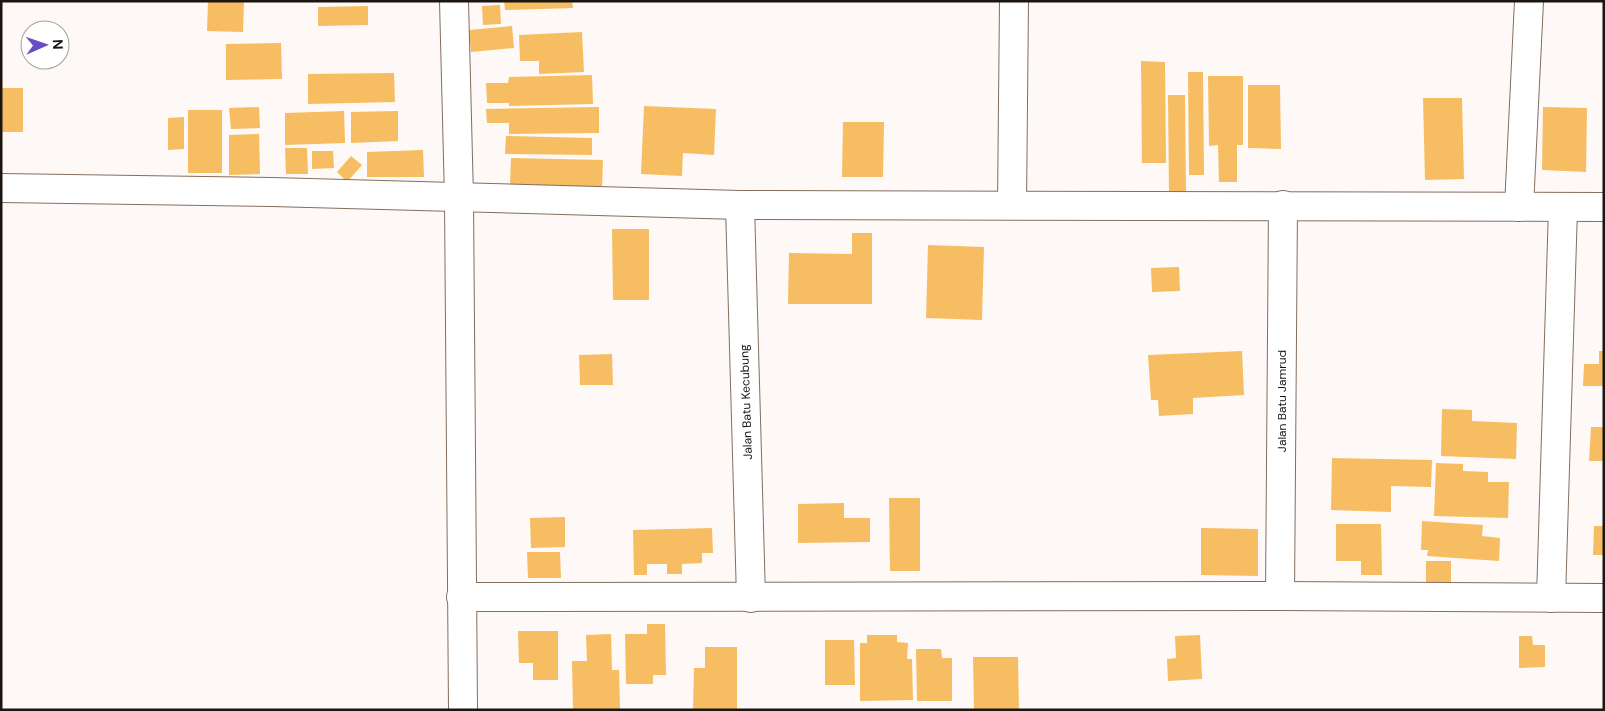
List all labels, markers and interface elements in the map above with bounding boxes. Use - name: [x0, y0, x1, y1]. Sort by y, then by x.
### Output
- north arrow: [20, 20, 70, 70]
- text: N: [49, 39, 67, 50]
- street label: Jalan Batu Kecubung: [736, 344, 756, 460]
- street label: Jalan Batu Jamrud: [1274, 350, 1290, 452]

